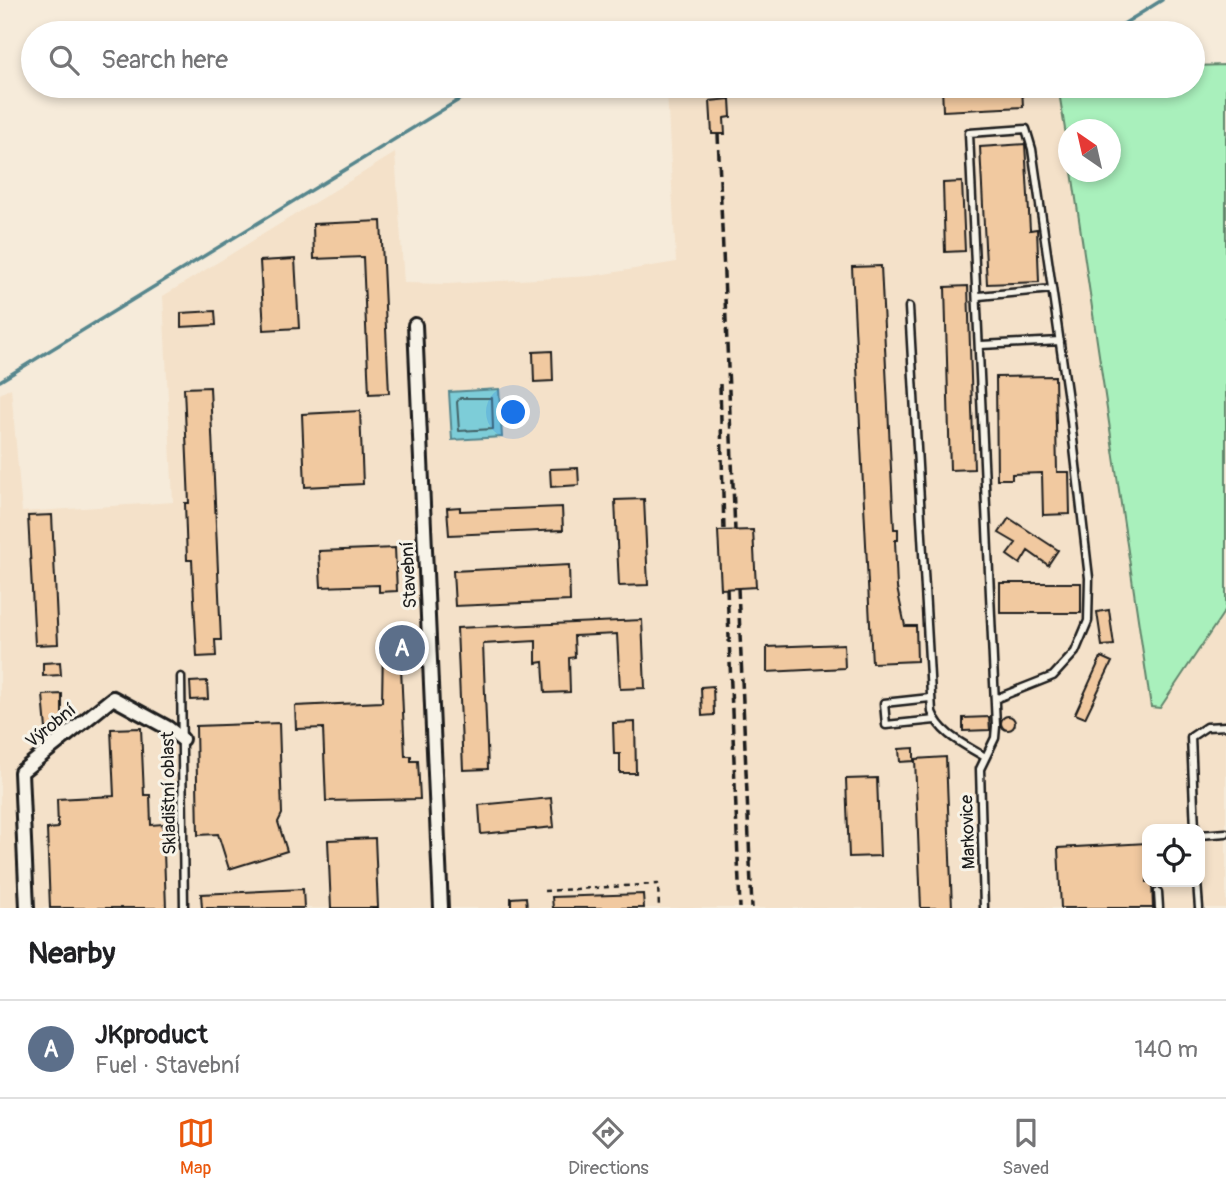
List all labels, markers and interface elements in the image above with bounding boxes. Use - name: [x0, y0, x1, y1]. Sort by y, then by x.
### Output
- search box: [21, 21, 1205, 98]
- icon: search: [45, 41, 83, 79]
- text: Search here: [101, 44, 228, 76]
- north arrow: [1058, 119, 1121, 182]
- your location: [496, 395, 530, 429]
- street label: Stavební: [396, 541, 422, 609]
- pin: A: [379, 622, 425, 674]
- street label: Výrobní: [21, 699, 81, 753]
- street label: Skladištní oblast: [156, 730, 182, 855]
- street label: Markovice: [955, 794, 981, 870]
- map controls: [1142, 824, 1205, 887]
- button: locate: [1142, 824, 1205, 887]
- text: Nearby: [28, 935, 115, 972]
- text: JKproduct: [95, 1019, 208, 1051]
- text: A: [44, 1035, 58, 1064]
- text: 140 m: [1135, 1035, 1198, 1064]
- text: Fuel · Stavební: [95, 1051, 240, 1080]
- tab: Map: [177, 1114, 215, 1180]
- tab: Directions: [568, 1114, 649, 1180]
- tab: Saved: [1002, 1114, 1049, 1180]

